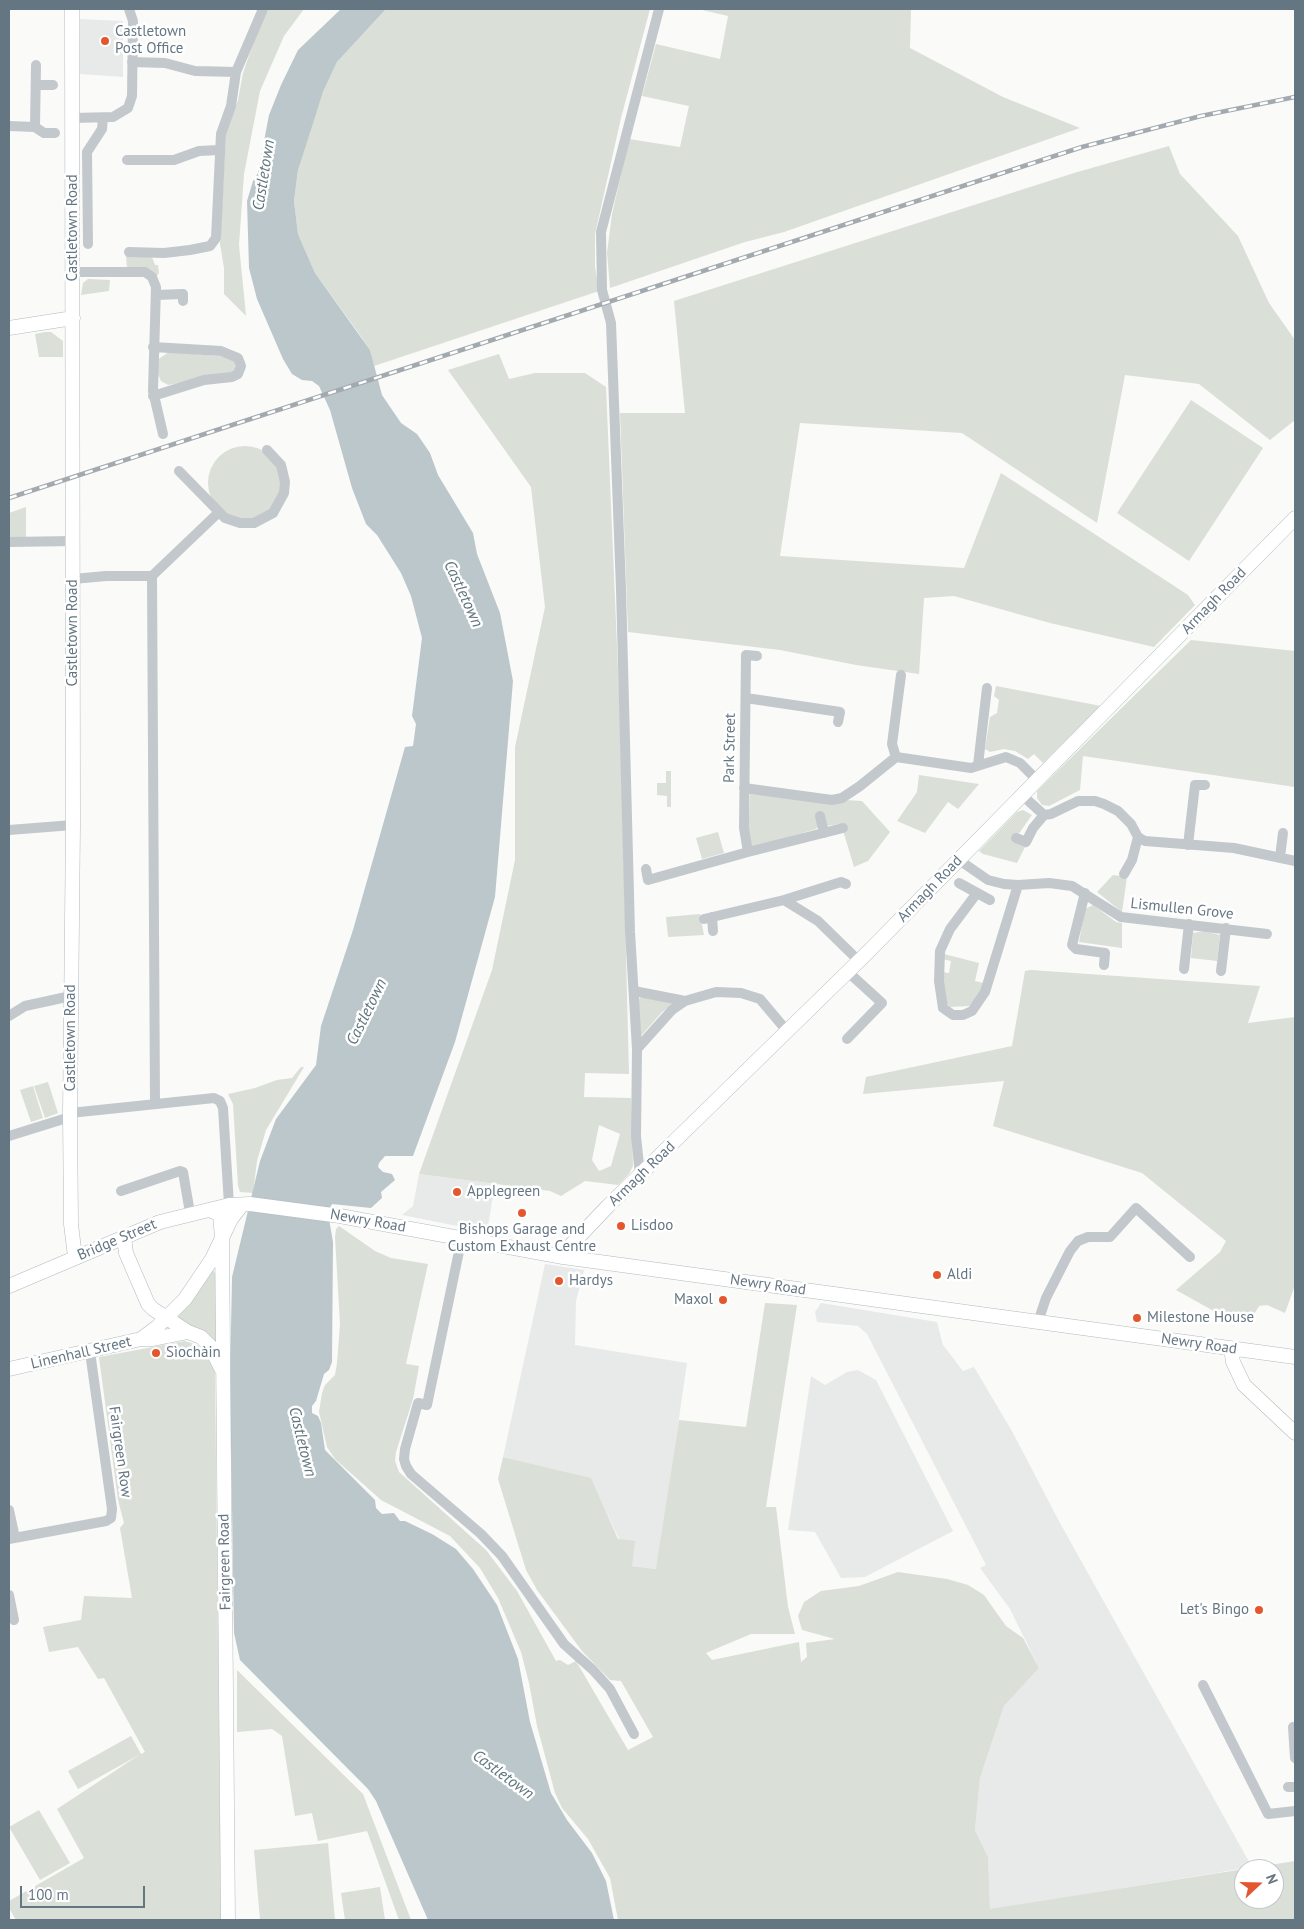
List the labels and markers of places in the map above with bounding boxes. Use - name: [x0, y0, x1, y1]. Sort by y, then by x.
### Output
- place label: Castletown Post Office: [115, 23, 186, 58]
- marker: Castletown Post Office: [99, 35, 111, 47]
- place label: Applegreen: [467, 1183, 540, 1201]
- marker: Applegreen: [451, 1186, 463, 1198]
- marker: Bishops Garage and Custom Exhaust Centre: [516, 1207, 528, 1219]
- place label: Lisdoo: [631, 1217, 673, 1235]
- marker: Lisdoo: [615, 1220, 627, 1232]
- place label: Bishops Garage and Custom Exhaust Centre: [448, 1221, 596, 1256]
- place label: Aldi: [947, 1266, 972, 1284]
- marker: Aldi: [931, 1269, 943, 1281]
- place label: Hardys: [569, 1272, 613, 1290]
- marker: Hardys: [553, 1275, 565, 1287]
- place label: Maxol: [674, 1291, 713, 1309]
- marker: Maxol: [717, 1294, 729, 1306]
- place label: Milestone House: [1147, 1309, 1254, 1327]
- marker: Milestone House: [1131, 1312, 1143, 1324]
- place label: Sìochàin: [166, 1344, 221, 1362]
- marker: Sìochàin: [150, 1347, 162, 1359]
- place label: Let's Bingo: [1180, 1601, 1249, 1619]
- marker: Let's Bingo: [1253, 1604, 1265, 1616]

